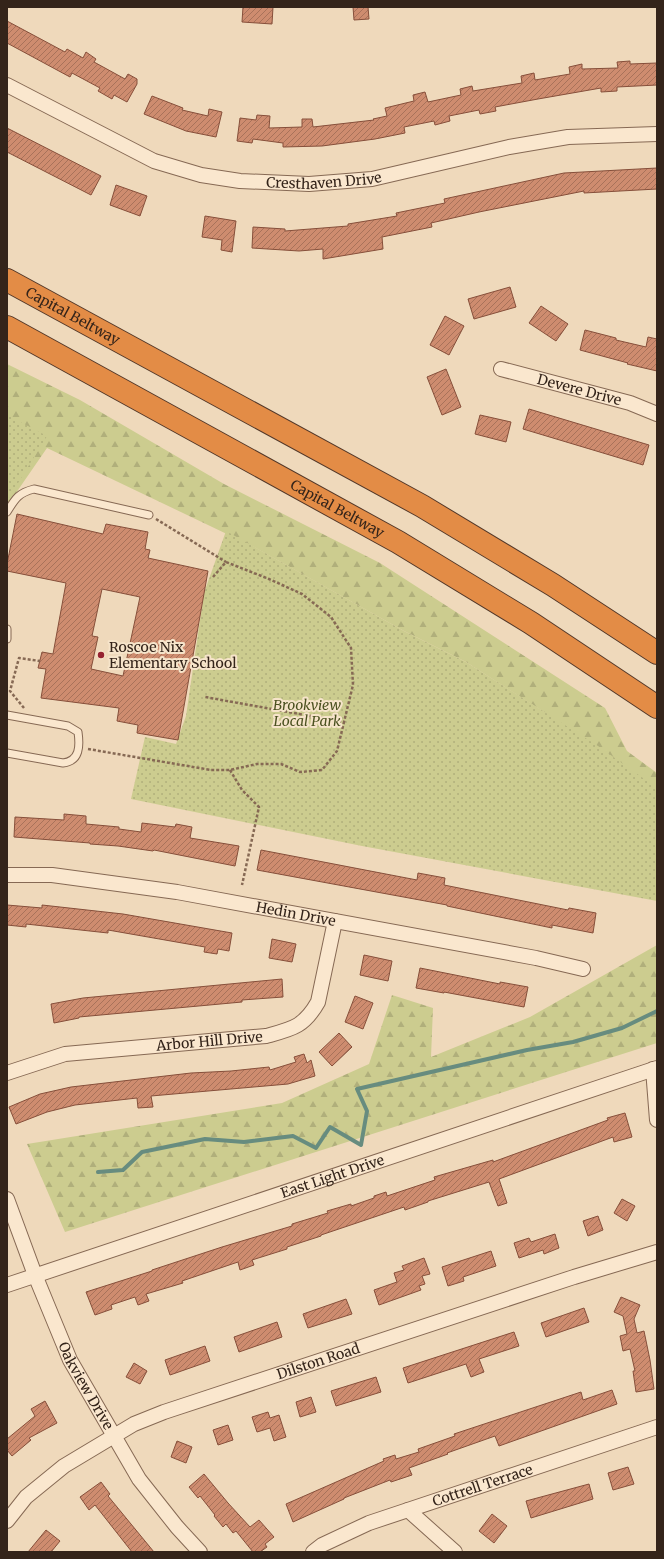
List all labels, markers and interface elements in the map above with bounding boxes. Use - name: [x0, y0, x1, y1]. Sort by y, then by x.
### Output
- street label: Cresthaven Drive: [266, 168, 383, 193]
- street label: Capital Beltway: [23, 283, 124, 349]
- street label: Devere Drive: [535, 370, 623, 409]
- street label: Capital Beltway: [287, 476, 388, 542]
- place label: Roscoe Nix Elementary School: [109, 638, 237, 672]
- marker: Roscoe Nix Elementary School: [96, 650, 106, 660]
- park label: Brookview Local Park: [273, 696, 341, 730]
- street label: Hedin Drive: [255, 898, 337, 930]
- street label: Arbor Hill Drive: [154, 1027, 263, 1055]
- street label: East Light Drive: [278, 1151, 386, 1202]
- street label: Oakview Drive: [54, 1339, 117, 1433]
- street label: Dilston Road: [274, 1339, 363, 1383]
- street label: Cottrell Terrace: [430, 1460, 535, 1510]

